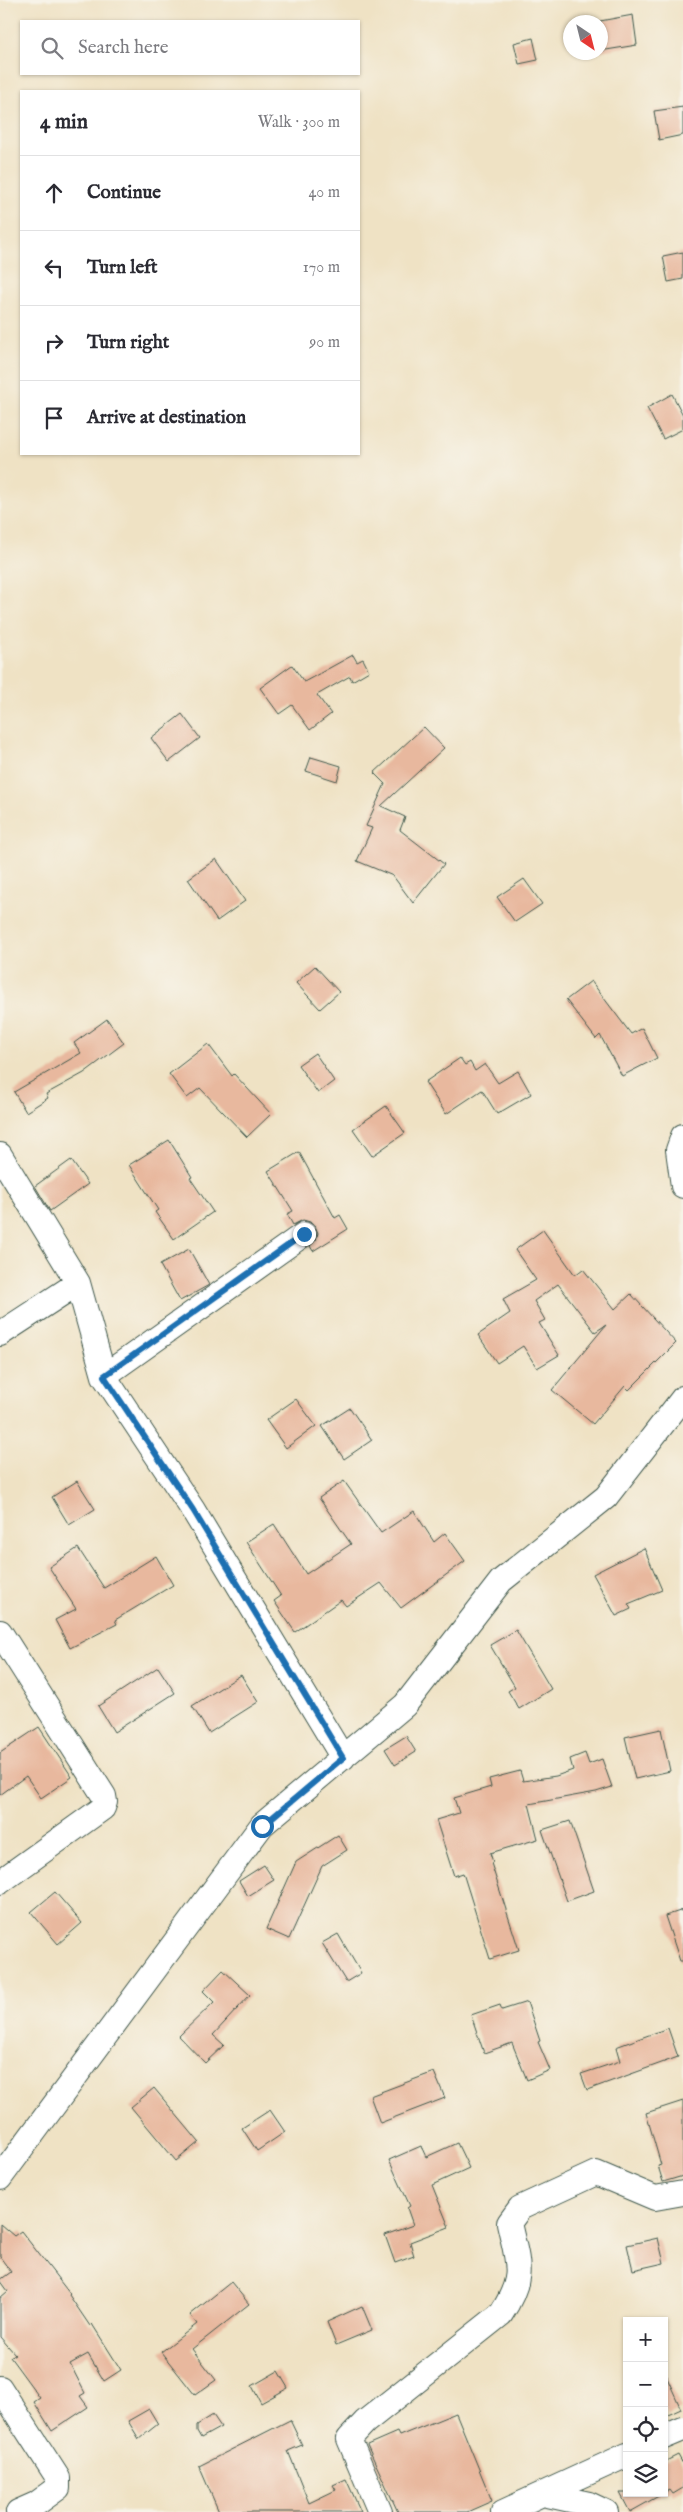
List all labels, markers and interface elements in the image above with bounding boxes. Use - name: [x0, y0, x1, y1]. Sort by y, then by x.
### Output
- north arrow: [563, 15, 608, 60]
- search box: [20, 20, 360, 75]
- icon: search: [38, 34, 66, 62]
- text: Search here: [78, 36, 169, 60]
- text: 4 min: [40, 109, 88, 136]
- text: Walk · 300 m: [258, 113, 340, 133]
- icon: ahead: [40, 179, 68, 207]
- text: Continue: [87, 181, 161, 205]
- text: 40 m: [308, 183, 340, 203]
- icon: left: [40, 254, 68, 282]
- text: Turn left: [87, 256, 158, 280]
- text: 170 m: [303, 258, 340, 278]
- icon: right: [40, 329, 68, 357]
- text: Turn right: [87, 331, 169, 355]
- text: 90 m: [309, 333, 340, 353]
- icon: arrive: [40, 404, 68, 432]
- text: Arrive at destination: [87, 406, 246, 430]
- route end: [293, 1223, 316, 1246]
- route start: [251, 1815, 274, 1838]
- map controls: [623, 2317, 668, 2497]
- button: +: [623, 2317, 668, 2362]
- button: −: [623, 2362, 668, 2407]
- button: locate: [623, 2407, 668, 2452]
- button: layers: [623, 2452, 668, 2497]

